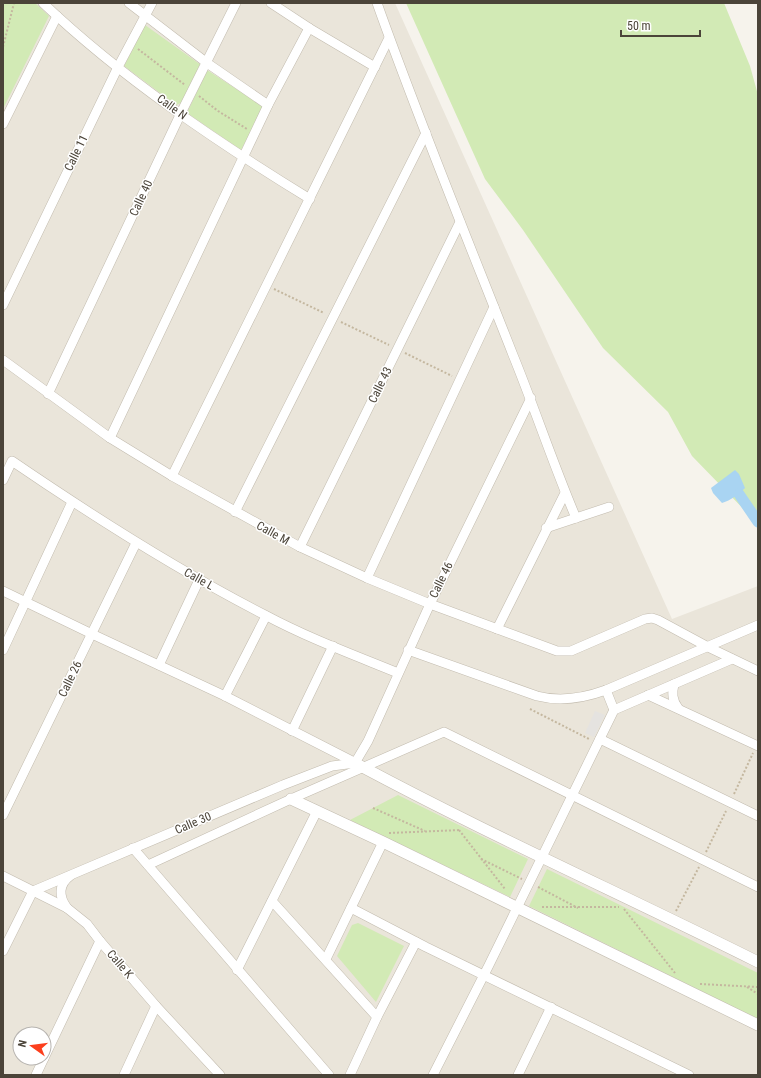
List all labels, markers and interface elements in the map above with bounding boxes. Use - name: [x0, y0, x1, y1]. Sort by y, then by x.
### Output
- scale bar: [621, 12, 700, 38]
- text: 50 m: [627, 19, 651, 33]
- street label: Calle N: [154, 91, 190, 123]
- street label: Calle 11: [61, 133, 91, 173]
- street label: Calle 40: [127, 178, 155, 218]
- street label: Calle 43: [365, 365, 395, 405]
- street label: Calle M: [254, 518, 292, 548]
- street label: Calle 46: [426, 560, 456, 600]
- street label: Calle L: [182, 565, 217, 593]
- street label: Calle 26: [55, 659, 85, 699]
- street label: Calle 30: [173, 809, 213, 837]
- street label: Calle K: [104, 947, 136, 981]
- north arrow: [12, 1026, 52, 1066]
- text: N: [16, 1039, 30, 1049]

